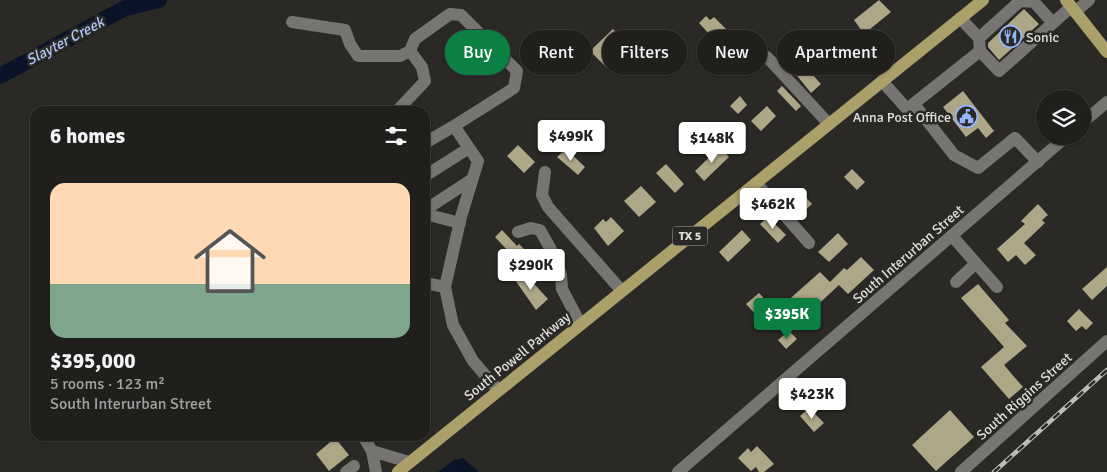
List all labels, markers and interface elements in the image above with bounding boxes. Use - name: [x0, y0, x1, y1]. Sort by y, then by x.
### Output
- water label: Slayter Creek: [23, 12, 108, 69]
- restaurant icon: Sonic: [998, 25, 1022, 49]
- place label: Sonic: [1026, 29, 1059, 46]
- chip: Buy: [445, 30, 510, 75]
- chip: Rent: [520, 30, 592, 75]
- chip: Filters: [602, 30, 687, 75]
- chip: New: [697, 30, 767, 75]
- chip: Apartment: [777, 30, 895, 75]
- map controls: [1036, 90, 1091, 145]
- button: layers: [1036, 90, 1091, 145]
- public building icon: Anna Post Office: [955, 105, 979, 129]
- place label: Anna Post Office: [853, 109, 951, 126]
- pin: $499K: [536, 120, 606, 162]
- pin: $148K: [677, 121, 747, 164]
- icon: filters: [382, 122, 410, 150]
- text: 6 homes: [50, 123, 125, 149]
- text: $499K: [549, 126, 593, 146]
- text: $148K: [690, 128, 734, 148]
- pin: $462K: [738, 188, 808, 230]
- text: $462K: [751, 194, 795, 214]
- street label: South Interurban Street: [849, 201, 967, 307]
- icon: home: [185, 216, 275, 306]
- road number: TX 5: [672, 227, 708, 246]
- pin: $290K: [496, 248, 566, 291]
- text: $290K: [509, 255, 553, 275]
- pin: $395K: [752, 298, 822, 340]
- text: $395K: [765, 304, 809, 324]
- street label: South Powell Parkway: [461, 308, 574, 404]
- text: $395,000: [50, 348, 136, 374]
- street label: South Riggins Street: [973, 349, 1076, 444]
- text: 5 rooms · 123 m²: [50, 374, 165, 394]
- pin: $423K: [777, 378, 847, 420]
- text: $423K: [790, 384, 834, 404]
- text: South Interurban Street: [50, 394, 212, 414]

